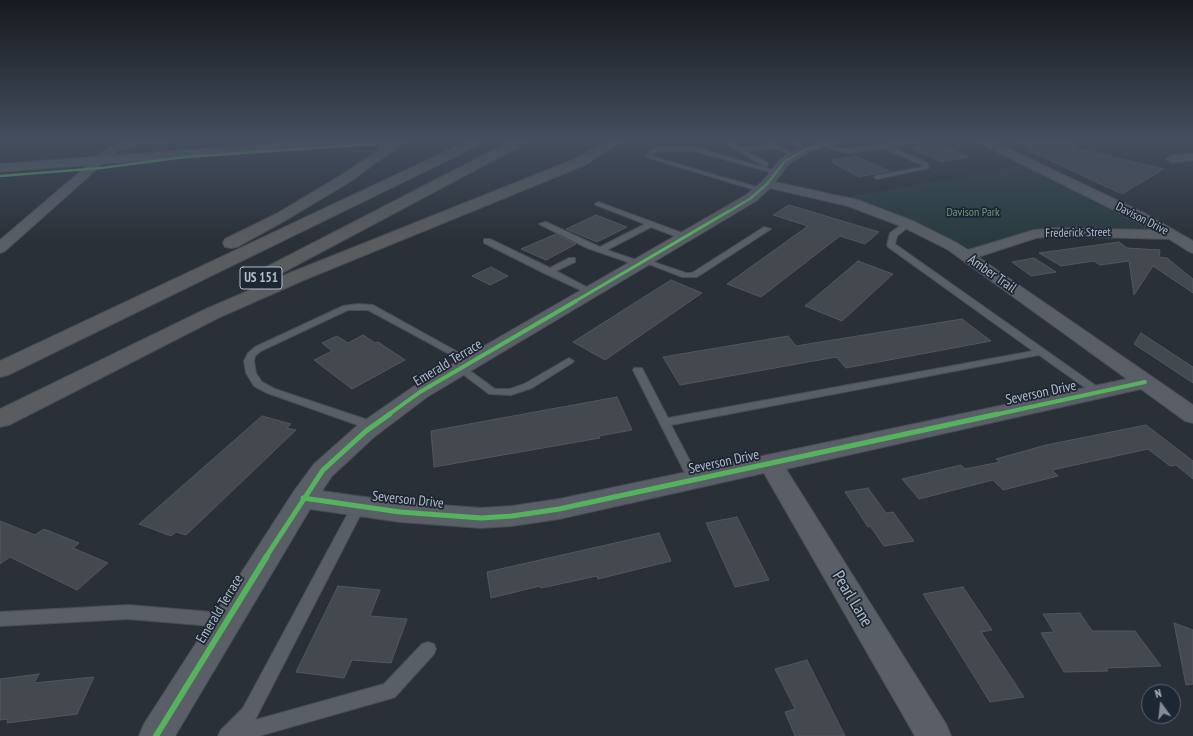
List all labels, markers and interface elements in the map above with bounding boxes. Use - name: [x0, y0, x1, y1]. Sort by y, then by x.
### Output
- street label: Davison Drive: [1113, 200, 1171, 238]
- park label: Davison Park: [946, 206, 1000, 220]
- street label: Frederick Street: [1045, 225, 1111, 241]
- street label: Amber Trail: [965, 251, 1019, 297]
- road number: US 151: [240, 267, 282, 289]
- street label: Emerald Terrace: [411, 336, 485, 390]
- street label: Severson Drive: [1004, 377, 1078, 409]
- street label: Severson Drive: [687, 446, 761, 478]
- street label: Severson Drive: [371, 488, 445, 512]
- street label: Pearl Lane: [827, 567, 877, 631]
- street label: Emerald Terrace: [193, 572, 247, 646]
- north arrow: [1141, 684, 1181, 724]
- text: N: [1153, 686, 1163, 701]

